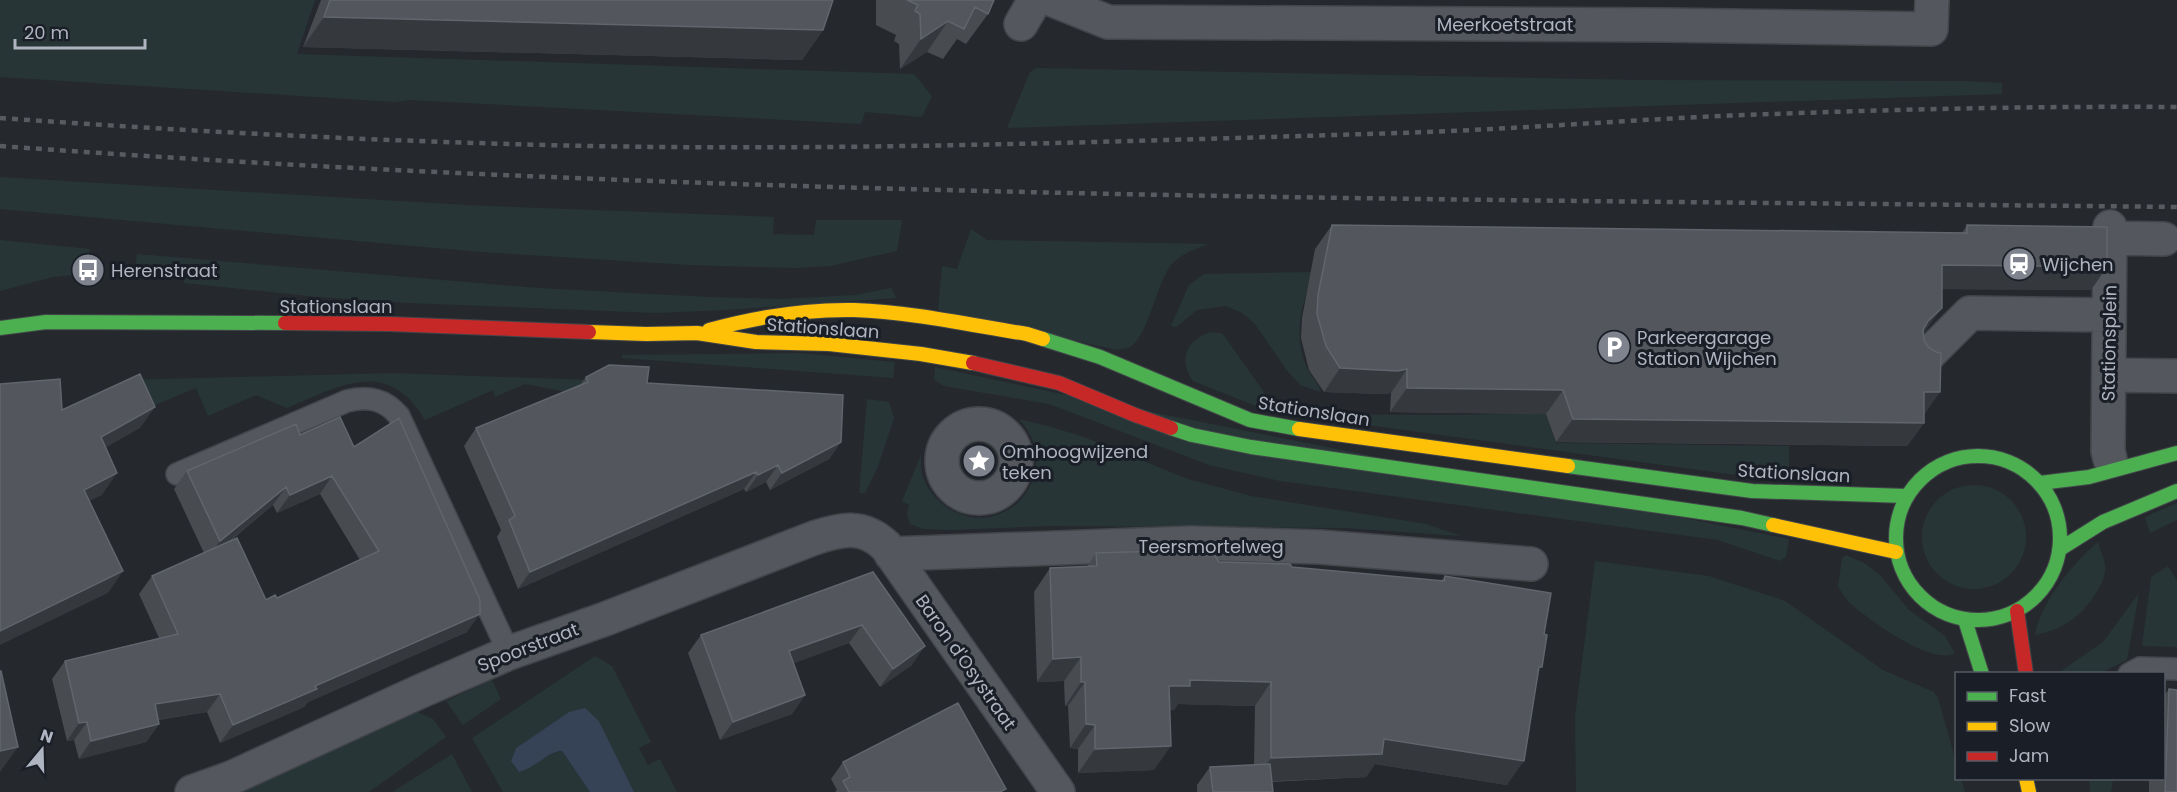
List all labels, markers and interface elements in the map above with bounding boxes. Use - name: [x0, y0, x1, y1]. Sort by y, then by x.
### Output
- scale bar: [15, 12, 146, 50]
- street label: Meerkoetstraat: [1437, 12, 1573, 37]
- text: 20 m: [24, 20, 69, 45]
- station icon: Wijchen: [2001, 246, 2037, 282]
- bus stop icon: Herenstraat: [70, 252, 106, 288]
- place label: Wijchen: [2042, 252, 2114, 277]
- place label: Herenstraat: [111, 258, 218, 283]
- street label: Stationsplein: [2095, 285, 2123, 401]
- street label: Stationslaan: [280, 294, 393, 319]
- street label: Stationslaan: [766, 312, 880, 344]
- place label: Parkeergarage Station Wijchen: [1637, 325, 1777, 371]
- parking icon: Parkeergarage Station Wijchen: [1596, 329, 1632, 365]
- street label: Stationslaan: [1256, 390, 1372, 432]
- place label: Omhoogwijzend teken: [1002, 439, 1148, 485]
- place icon: Omhoogwijzend teken: [961, 443, 997, 479]
- street label: Stationslaan: [1737, 458, 1851, 488]
- street label: Teersmortelweg: [1138, 534, 1284, 559]
- street label: Baron d'Osystraat: [910, 589, 1022, 735]
- street label: Spoorstraat: [474, 616, 582, 678]
- legend: [1955, 672, 2165, 780]
- text: Fast: [2009, 683, 2046, 708]
- text: Slow: [2009, 713, 2051, 738]
- north arrow: [12, 720, 72, 780]
- text: N: [37, 723, 56, 749]
- text: Jam: [2009, 743, 2049, 768]

